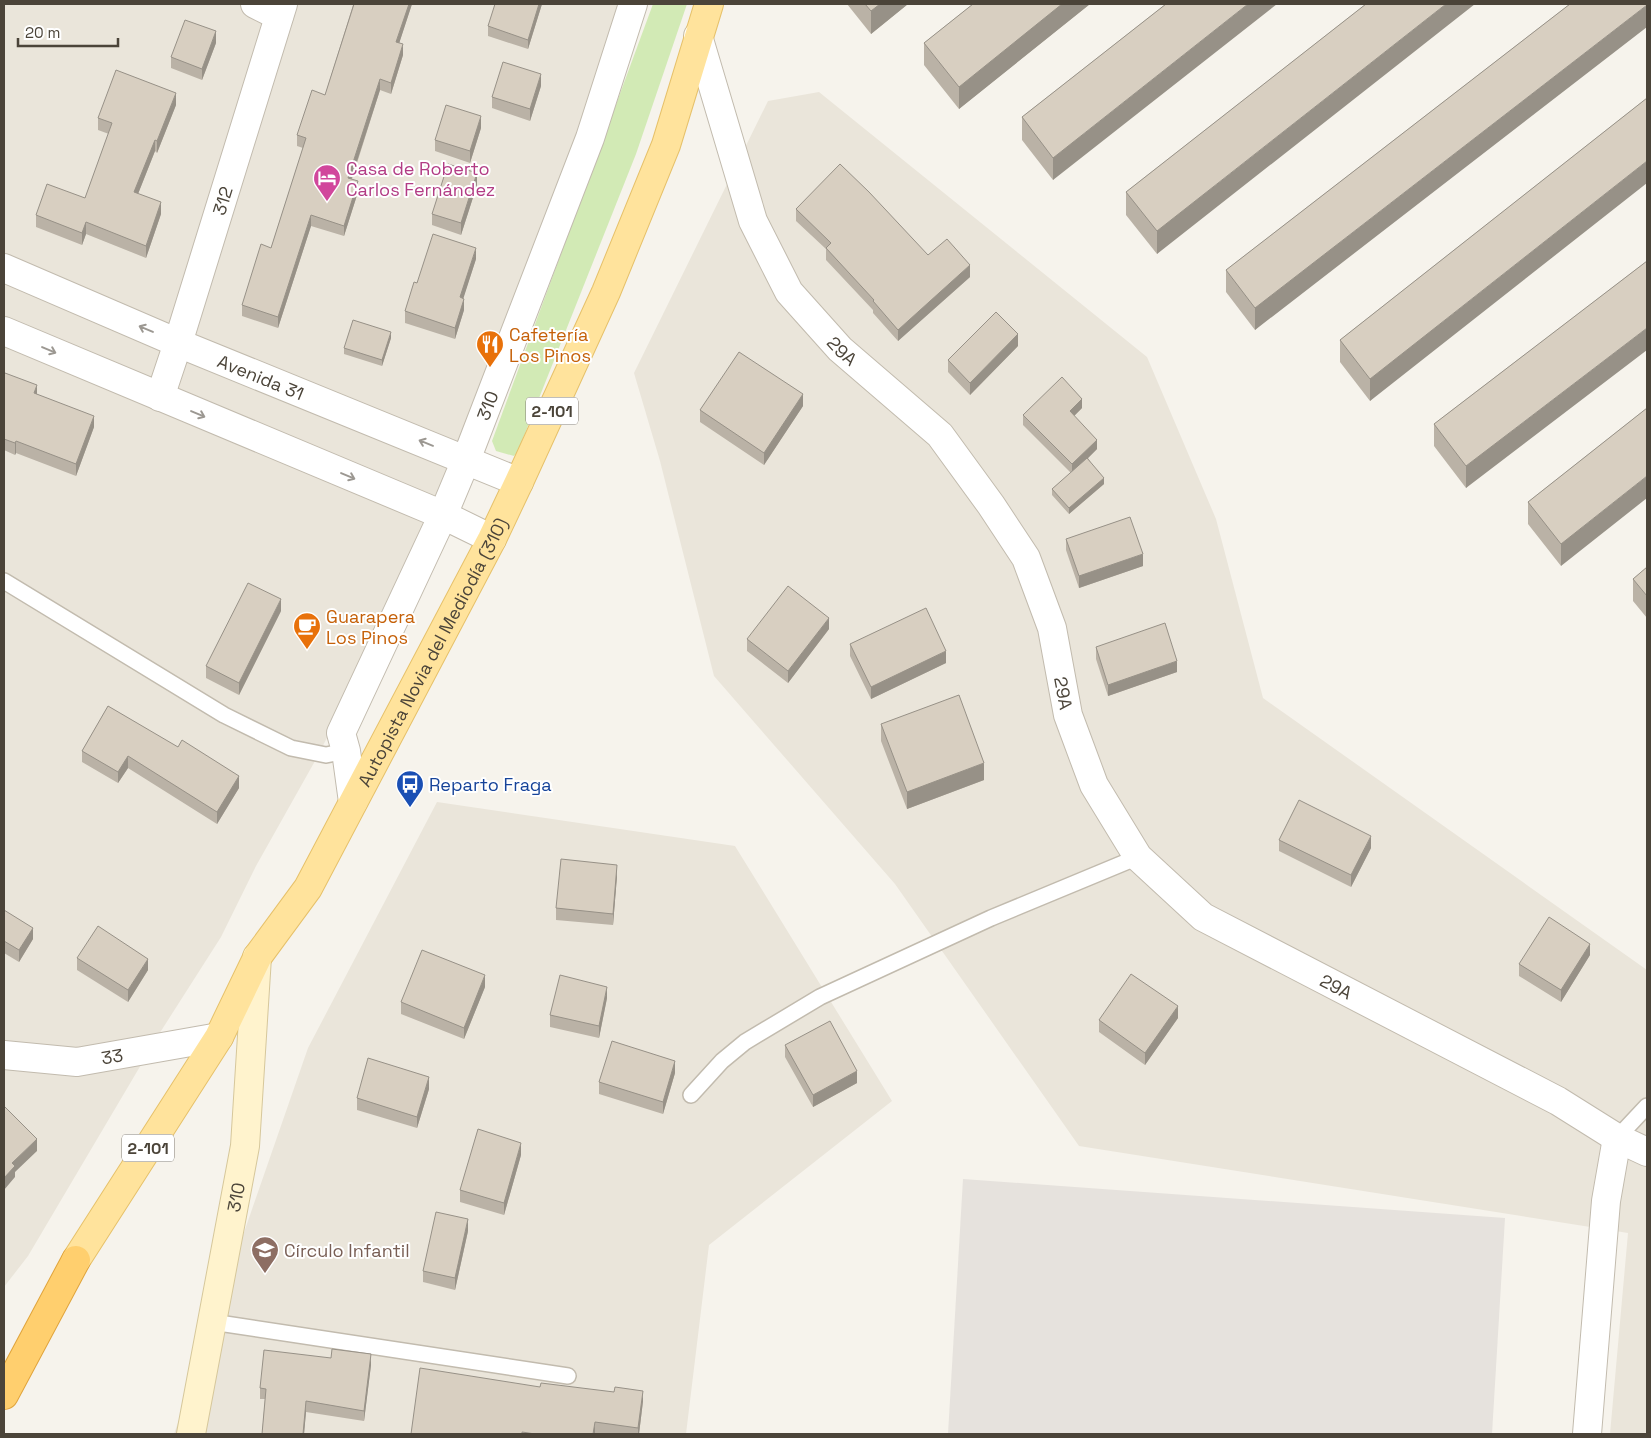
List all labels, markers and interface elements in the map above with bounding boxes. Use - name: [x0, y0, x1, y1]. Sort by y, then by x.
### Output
- scale bar: [18, 15, 118, 47]
- text: 20 m: [25, 23, 60, 42]
- place label: Casa de Roberto Carlos Fernández: [346, 157, 495, 201]
- hotel icon: Casa de Roberto Carlos Fernández: [312, 163, 342, 202]
- street label: 312: [207, 183, 237, 218]
- one-way arrow: [139, 323, 154, 333]
- place label: Cafetería Los Pinos: [509, 323, 591, 367]
- restaurant icon: Cafetería Los Pinos: [475, 329, 505, 368]
- street label: 29A: [822, 331, 862, 370]
- one-way arrow: [41, 346, 56, 356]
- street label: Avenida 31: [214, 349, 307, 405]
- street label: 310: [471, 387, 503, 423]
- road number: 2-101: [526, 398, 578, 424]
- one-way arrow: [190, 409, 205, 419]
- one-way arrow: [419, 438, 434, 448]
- one-way arrow: [341, 472, 356, 481]
- street label: Autopista Novia del Mediodía (310): [352, 514, 512, 790]
- place label: Guarapera Los Pinos: [326, 605, 415, 649]
- cafe icon: Guarapera Los Pinos: [292, 611, 322, 650]
- street label: 29A: [1050, 675, 1078, 712]
- bus stop icon: Reparto Fraga: [395, 769, 425, 808]
- place label: Reparto Fraga: [429, 773, 552, 796]
- street label: 29A: [1316, 968, 1356, 1004]
- street label: 33: [99, 1043, 125, 1069]
- road number: 2-101: [122, 1134, 174, 1162]
- street label: 310: [221, 1180, 249, 1214]
- school or university icon: Círculo Infantil: [250, 1235, 280, 1274]
- place label: Círculo Infantil: [284, 1239, 410, 1262]

